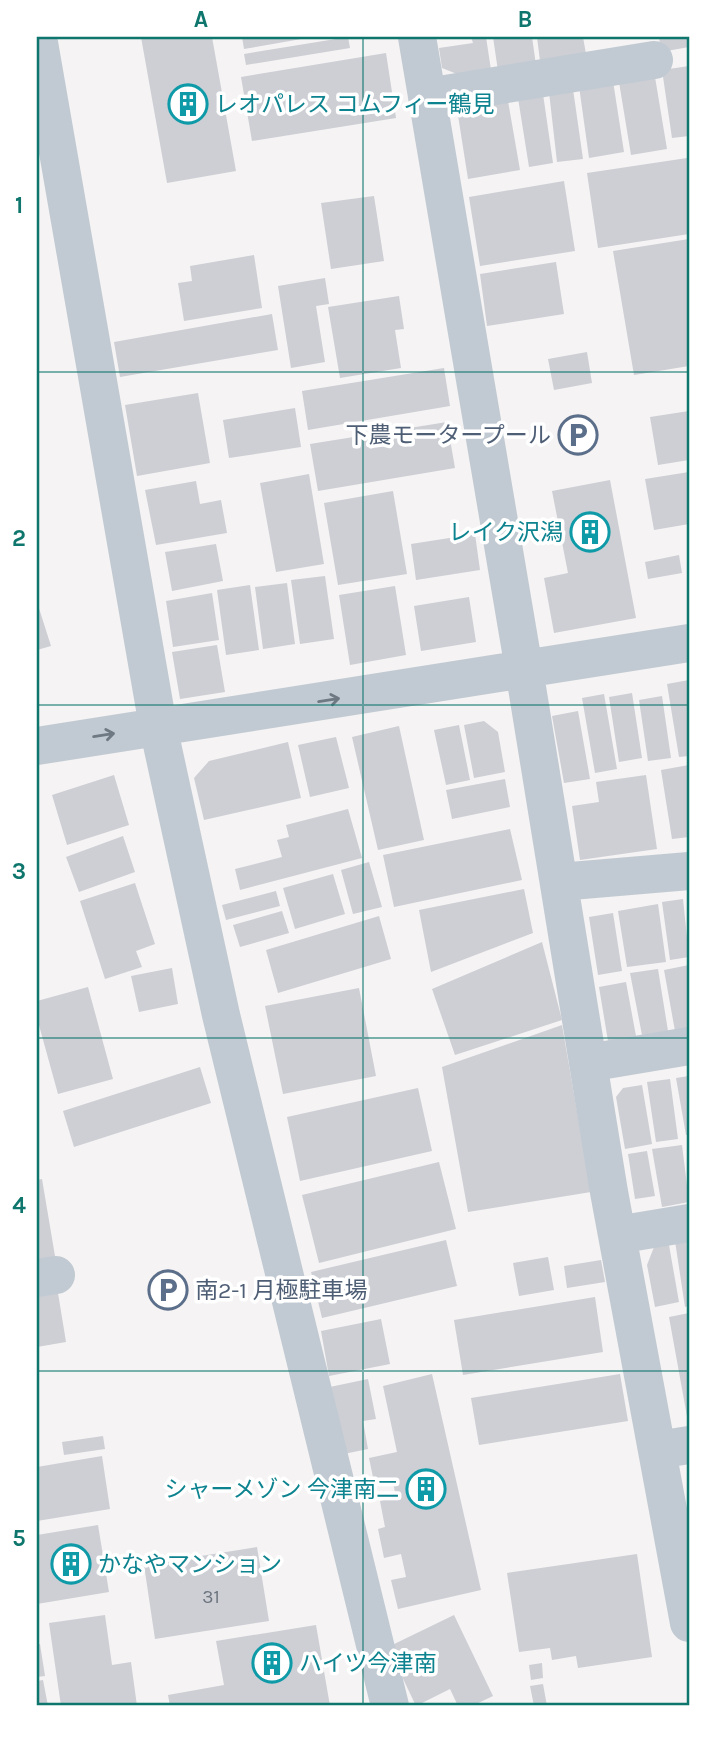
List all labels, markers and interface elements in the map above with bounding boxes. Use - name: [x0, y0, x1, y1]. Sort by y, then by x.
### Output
- text: A: [194, 6, 208, 33]
- text: B: [518, 6, 532, 33]
- building icon: レオパレス コムフィー鶴見: [167, 83, 209, 125]
- place label: レオパレス コムフィー鶴見: [215, 91, 495, 118]
- text: 1: [15, 192, 23, 219]
- parking icon: 下農モータープール: [557, 414, 599, 456]
- place label: 下農モータープール: [345, 422, 551, 449]
- building icon: レイク沢潟: [569, 511, 611, 553]
- place label: レイク沢潟: [448, 519, 563, 546]
- text: 2: [12, 525, 26, 552]
- one-way arrow: [317, 693, 340, 706]
- one-way arrow: [92, 728, 115, 741]
- text: 3: [12, 858, 26, 885]
- text: 4: [12, 1192, 26, 1219]
- parking icon: 南2-1 月極駐車場: [147, 1269, 189, 1311]
- place label: 南2-1 月極駐車場: [195, 1277, 367, 1304]
- building icon: シャーメゾン 今津南二: [405, 1468, 447, 1510]
- place label: シャーメゾン 今津南二: [164, 1476, 399, 1503]
- text: 5: [12, 1525, 26, 1552]
- building icon: かなやマンション: [50, 1543, 92, 1585]
- place label: かなやマンション: [98, 1551, 282, 1578]
- house number: 31: [202, 1586, 220, 1608]
- building icon: ハイツ今津南: [251, 1642, 293, 1684]
- place label: ハイツ今津南: [299, 1650, 437, 1677]

